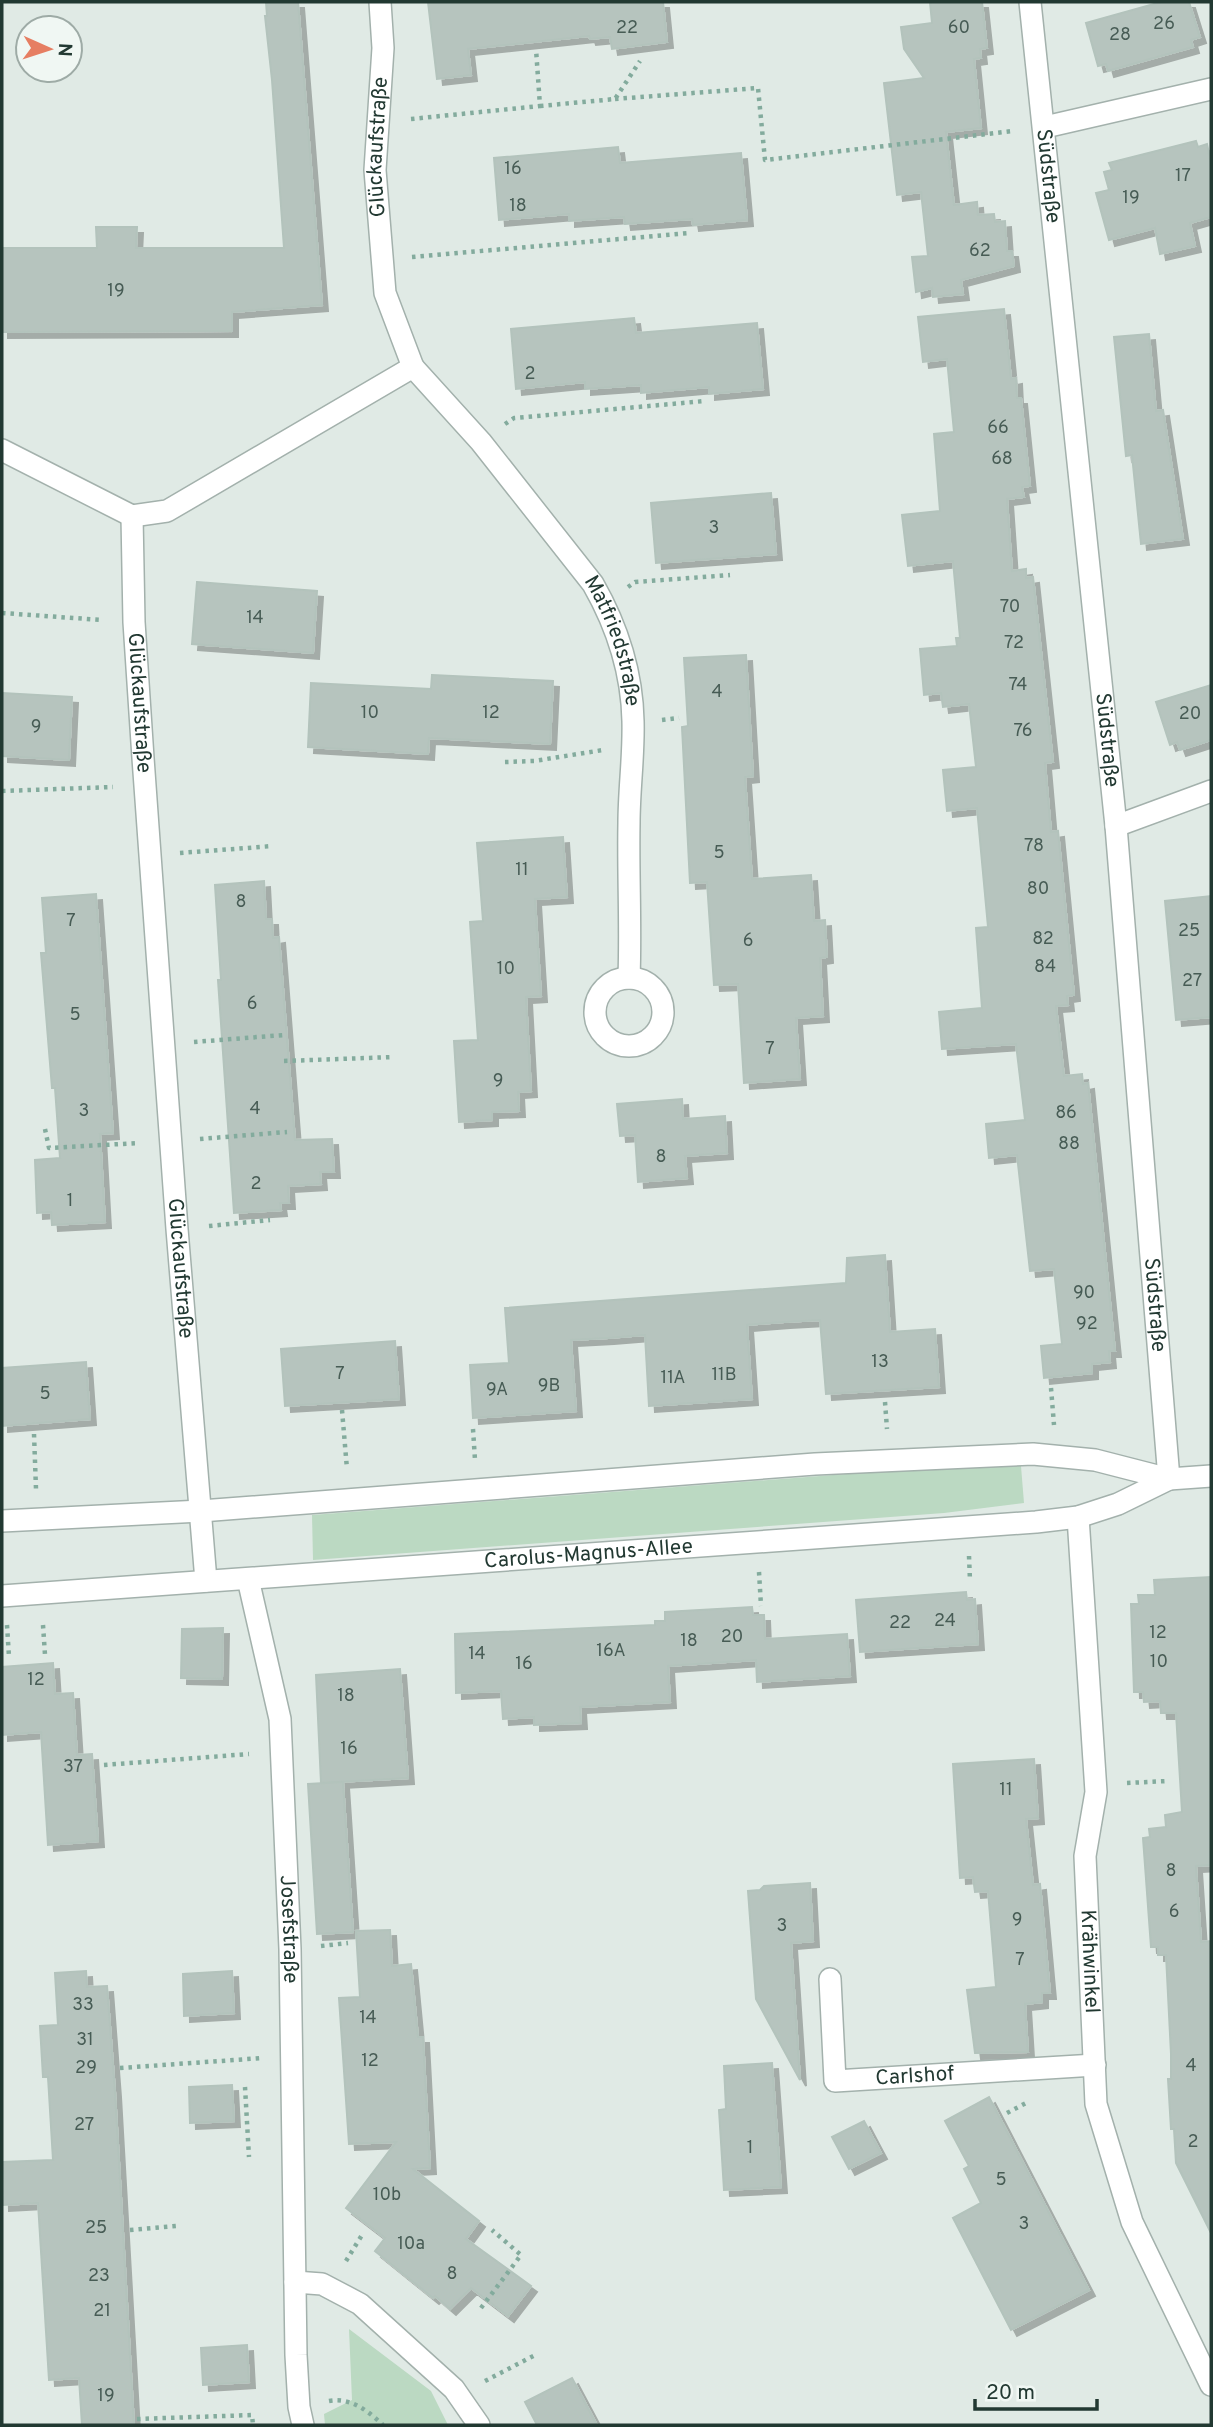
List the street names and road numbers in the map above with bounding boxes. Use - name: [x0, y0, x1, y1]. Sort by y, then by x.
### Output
- street label: Glückaufstraße: [361, 76, 395, 218]
- street label: Südstraße: [1030, 128, 1067, 225]
- street label: Matfriedstraße: [577, 571, 646, 708]
- street label: Glückaufstraße: [121, 632, 158, 774]
- street label: Südstraße: [1089, 692, 1125, 788]
- street label: Glückaufstraße: [161, 1197, 199, 1340]
- street label: Südstraße: [1138, 1257, 1172, 1353]
- street label: Carolus-Magnus-Allee: [483, 1533, 694, 1575]
- street label: Josefstraße: [273, 1874, 304, 1984]
- street label: Krähwinkel: [1074, 1909, 1105, 2014]
- street label: Carlshof: [874, 2060, 955, 2092]

